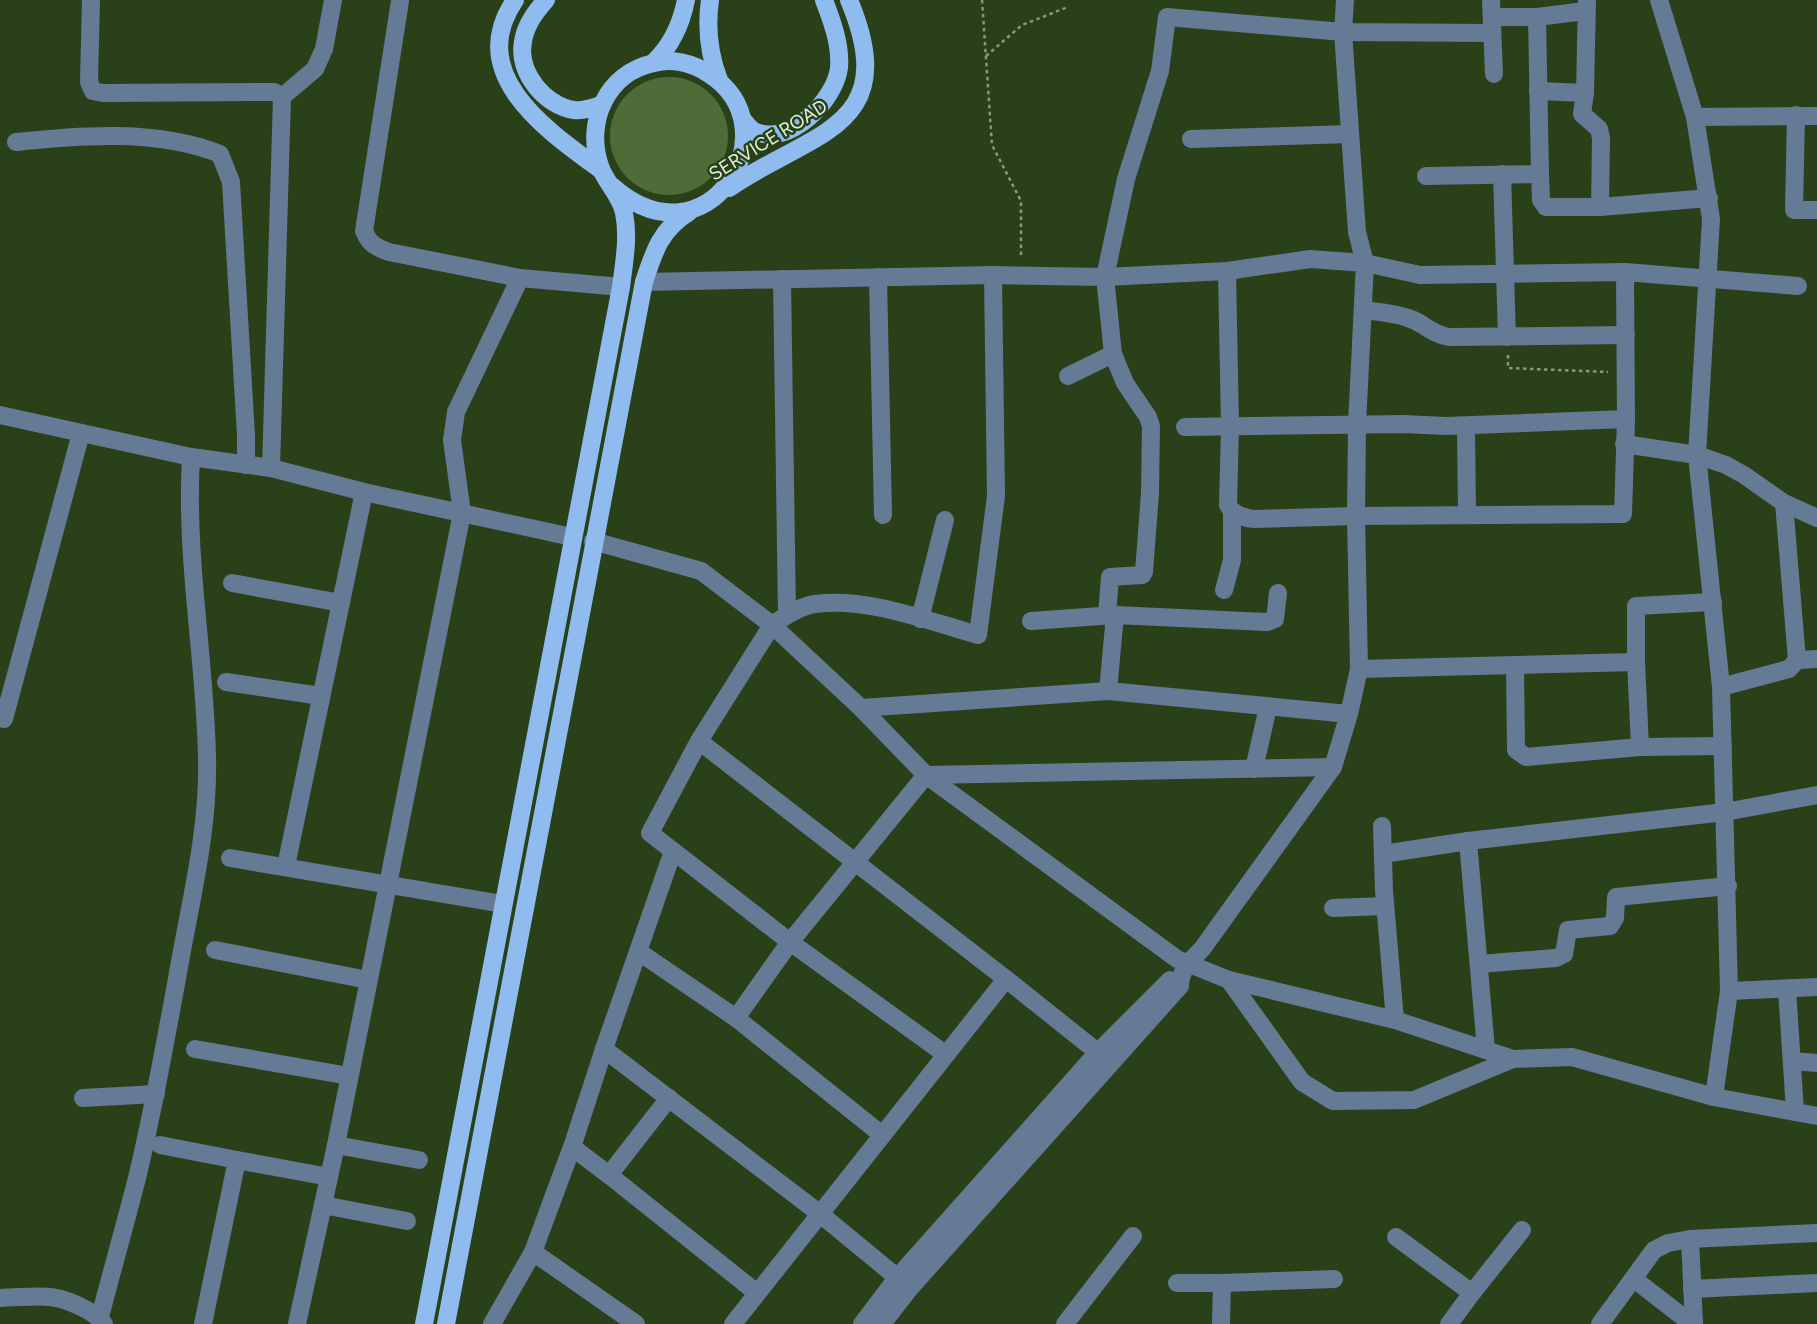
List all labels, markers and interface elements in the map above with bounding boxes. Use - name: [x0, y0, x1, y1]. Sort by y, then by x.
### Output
- street label: SERVICE ROAD: [705, 94, 831, 186]

